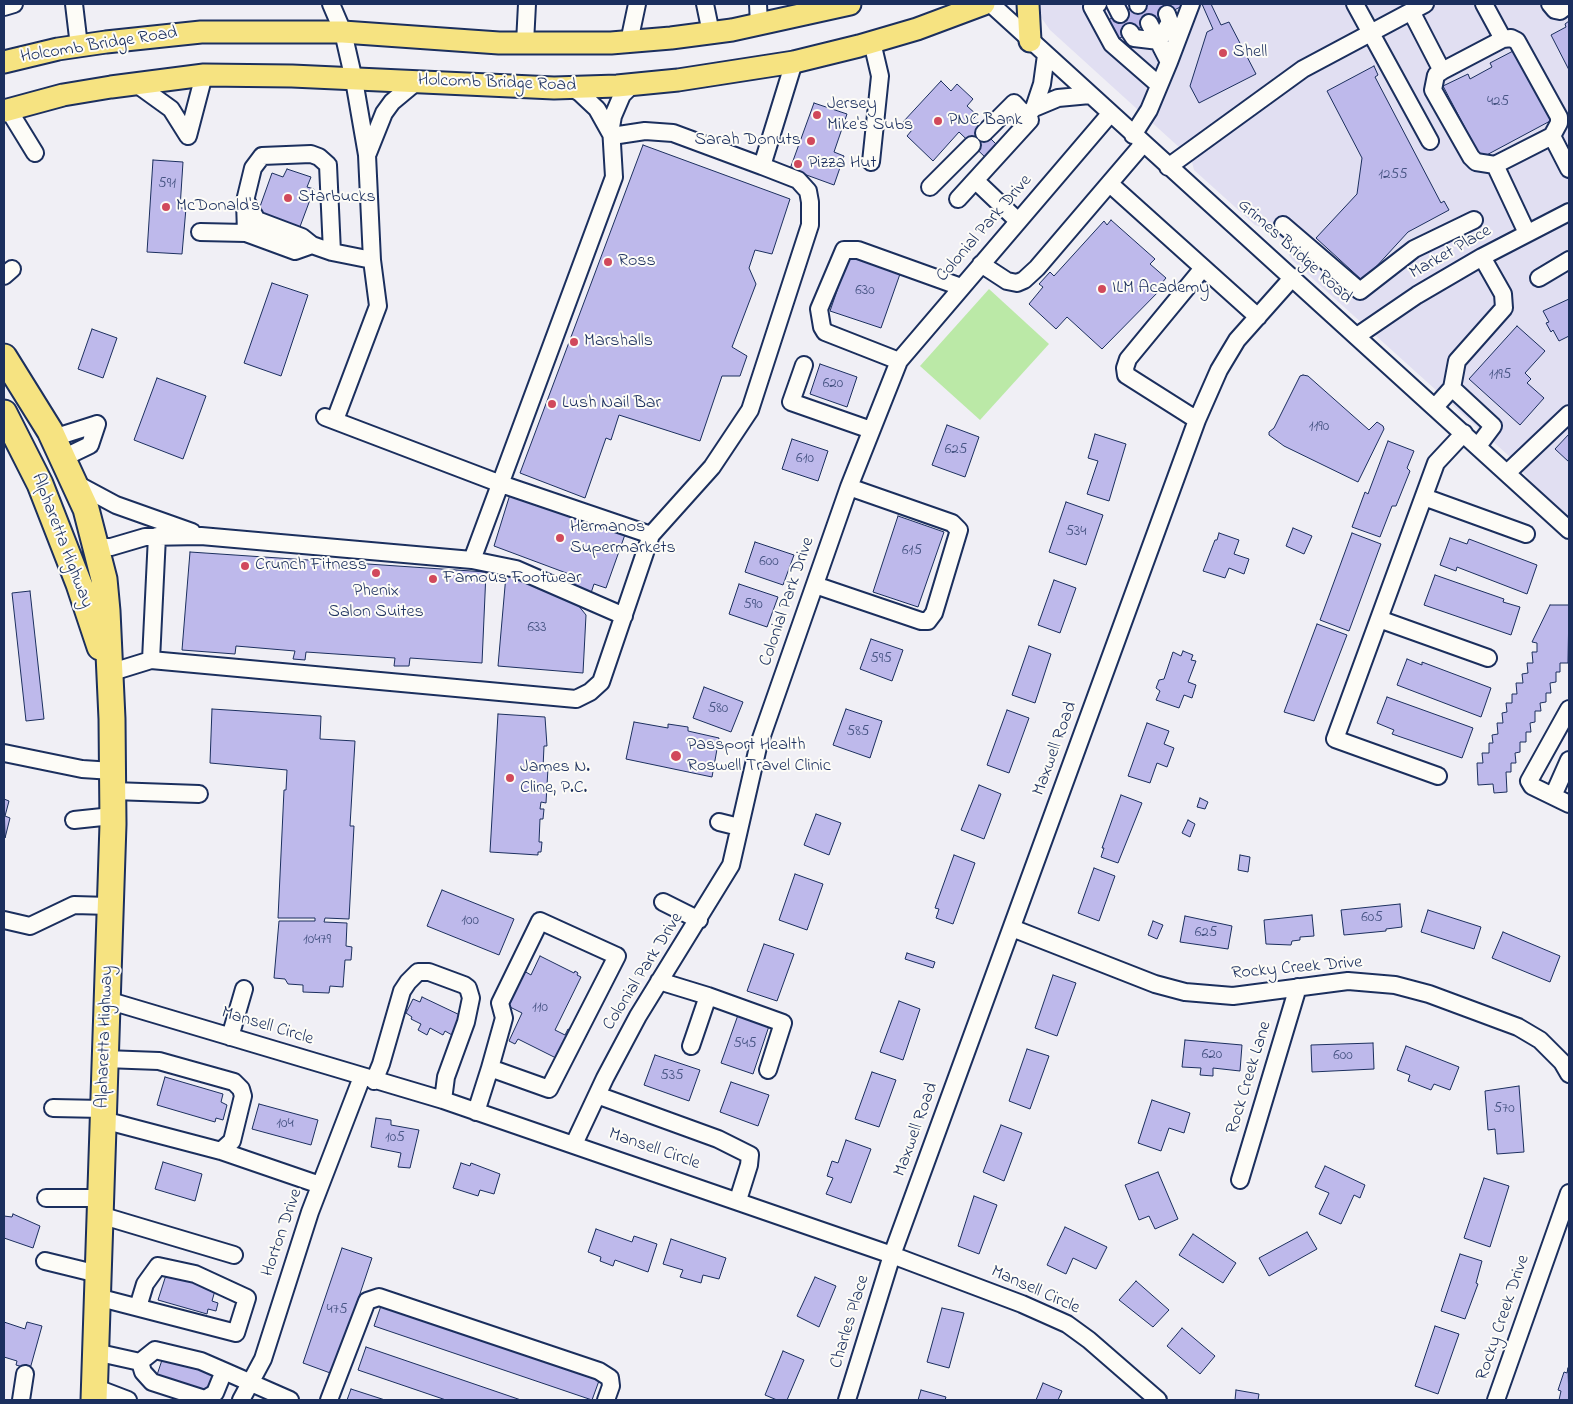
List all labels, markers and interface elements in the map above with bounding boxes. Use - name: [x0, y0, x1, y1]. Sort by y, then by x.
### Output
- street label: Holcomb Bridge Road: [19, 23, 179, 69]
- place label: Shell: [1233, 42, 1267, 64]
- marker: Shell: [1217, 47, 1229, 59]
- street label: Holcomb Bridge Road: [417, 70, 577, 98]
- place label: Jersey Mike's Subs: [827, 94, 913, 136]
- house number: 425: [1487, 94, 1509, 112]
- marker: Jersey Mike's Subs: [811, 109, 823, 121]
- place label: PNC Bank: [948, 110, 1022, 132]
- marker: PNC Bank: [932, 115, 944, 127]
- place label: Sarah Donuts: [694, 130, 801, 152]
- marker: Sarah Donuts: [805, 135, 817, 147]
- place label: Pizza Hut: [808, 153, 877, 175]
- marker: Pizza Hut: [792, 158, 804, 170]
- house number: 1255: [1378, 167, 1408, 185]
- street label: Colonial Park Drive: [933, 171, 1037, 287]
- house number: 591: [158, 176, 176, 194]
- place label: Starbucks: [298, 187, 376, 209]
- marker: Starbucks: [282, 192, 294, 204]
- street label: Grimes Bridge Road: [1232, 195, 1356, 309]
- place label: McDonald's: [176, 196, 260, 218]
- marker: McDonald's: [160, 201, 172, 213]
- street label: Market Place: [1406, 221, 1496, 285]
- place label: Ross: [618, 251, 656, 273]
- marker: Ross: [602, 256, 614, 268]
- place label: ILM Academy: [1112, 278, 1209, 300]
- house number: 630: [855, 283, 875, 301]
- marker: ILM Academy: [1096, 283, 1108, 295]
- place label: Marshalls: [584, 331, 653, 353]
- marker: Marshalls: [568, 336, 580, 348]
- house number: 1195: [1489, 367, 1511, 385]
- house number: 620: [823, 376, 843, 394]
- place label: Lush Nail Bar: [562, 393, 661, 415]
- marker: Lush Nail Bar: [546, 398, 558, 410]
- house number: 1190: [1309, 419, 1329, 437]
- house number: 625: [945, 442, 967, 460]
- house number: 610: [796, 451, 814, 469]
- street label: Alpharetta Highway: [25, 470, 97, 612]
- place label: Hermanos Supermarkets: [570, 517, 676, 560]
- house number: 534: [1066, 524, 1086, 542]
- marker: Hermanos Supermarkets: [554, 532, 566, 544]
- street label: Colonial Park Drive: [756, 535, 820, 669]
- house number: 615: [902, 543, 922, 561]
- house number: 600: [759, 554, 779, 572]
- place label: Crunch Fitness: [255, 555, 367, 577]
- marker: Crunch Fitness: [239, 560, 251, 572]
- marker: Phenix Salon Suites: [370, 567, 382, 579]
- place label: Famous Footwear: [443, 568, 582, 590]
- marker: Famous Footwear: [427, 573, 439, 585]
- place label: Phenix Salon Suites: [328, 581, 424, 624]
- house number: 590: [743, 597, 763, 615]
- house number: 633: [528, 620, 546, 638]
- house number: 595: [870, 651, 892, 669]
- street label: Maxwell Road: [1029, 699, 1083, 799]
- house number: 580: [708, 701, 728, 719]
- house number: 585: [847, 724, 869, 742]
- place label: Passport Health Roswell Travel Clinic: [687, 735, 831, 778]
- marker: Passport Health Roswell Travel Clinic: [669, 749, 683, 763]
- place label: James N. Cline, P.C.: [520, 757, 590, 800]
- marker: James N. Cline, P.C.: [504, 772, 516, 784]
- street label: Colonial Park Drive: [599, 909, 689, 1035]
- house number: 605: [1361, 910, 1383, 928]
- house number: 100: [461, 913, 479, 931]
- house number: 625: [1195, 925, 1217, 943]
- house number: 10479: [303, 932, 331, 950]
- street label: Rocky Creek Drive: [1231, 953, 1363, 985]
- street label: Alpharetta Highway: [93, 965, 119, 1109]
- house number: 110: [532, 1000, 548, 1018]
- street label: Mansell Circle: [218, 1003, 316, 1051]
- street label: Rock Creek Lane: [1223, 1019, 1277, 1137]
- house number: 545: [733, 1036, 757, 1054]
- house number: 620: [1202, 1047, 1222, 1065]
- house number: 600: [1333, 1048, 1353, 1066]
- house number: 535: [660, 1068, 684, 1086]
- street label: Maxwell Road: [890, 1080, 944, 1180]
- house number: 570: [1493, 1101, 1515, 1119]
- house number: 104: [276, 1116, 294, 1134]
- street label: Mansell Circle: [606, 1124, 702, 1176]
- house number: 105: [385, 1130, 405, 1148]
- street label: Horton Drive: [258, 1186, 308, 1280]
- street label: Rocky Creek Drive: [1472, 1252, 1536, 1384]
- street label: Mansell Circle: [987, 1262, 1083, 1320]
- street label: Charles Place: [827, 1273, 875, 1371]
- house number: 475: [327, 1302, 347, 1320]

